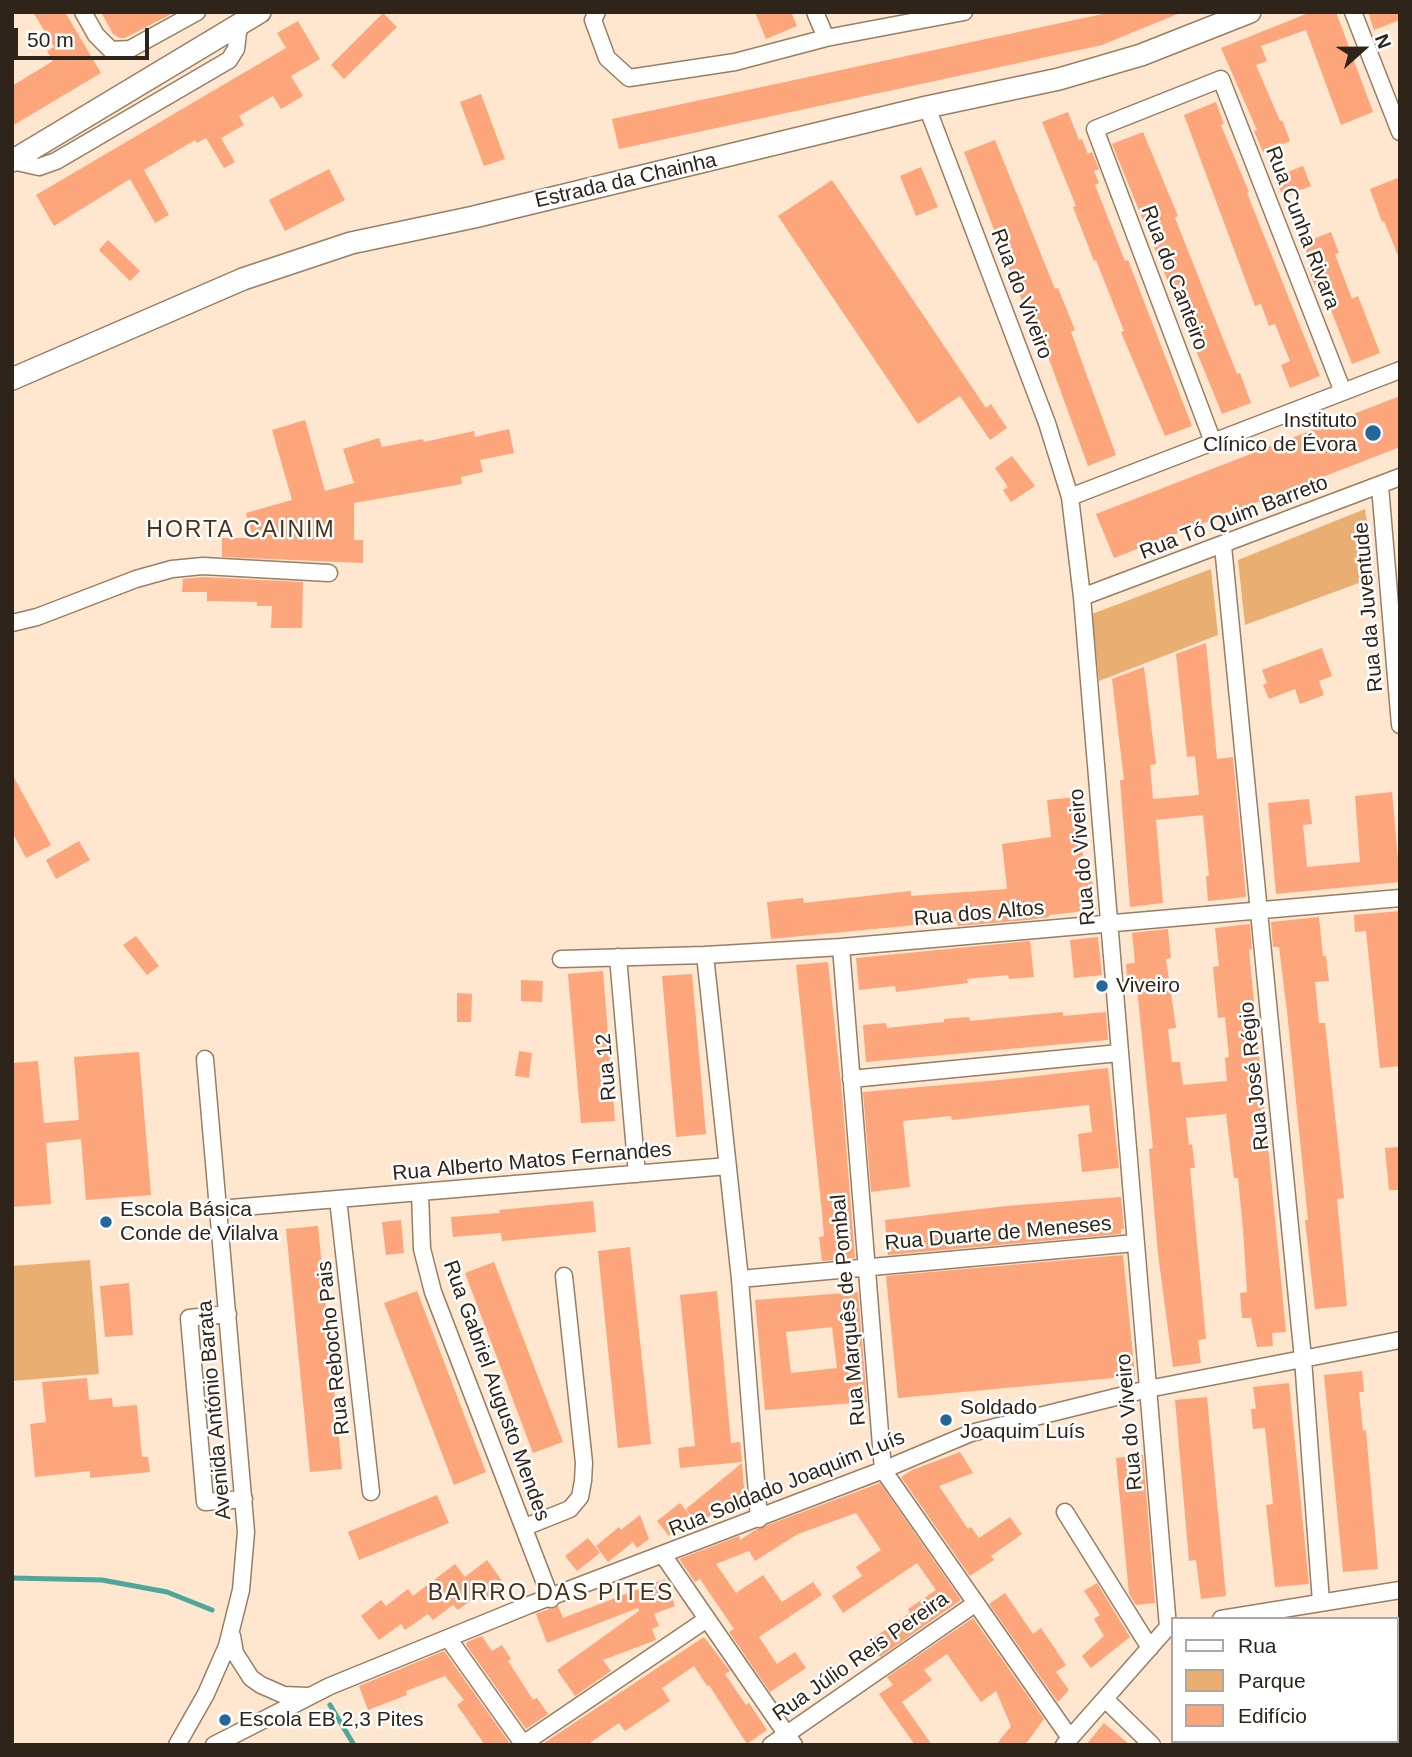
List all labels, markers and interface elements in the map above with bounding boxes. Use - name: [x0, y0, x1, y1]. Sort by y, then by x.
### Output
- scale bar: [18, 14, 152, 58]
- north arrow: [1328, 14, 1398, 84]
- text: 50 m: [27, 28, 74, 51]
- text: N: [1371, 31, 1395, 51]
- street label: Rua Cunha Rivara: [1259, 143, 1345, 313]
- street label: Estrada da Chainha: [533, 148, 719, 214]
- street label: Rua do Canteiro: [1135, 202, 1213, 354]
- street label: Rua do Viveiro: [985, 225, 1057, 363]
- place label: Instituto Clínico de Évora: [1203, 408, 1357, 458]
- marker: Instituto Clínico de Évora: [1363, 423, 1383, 443]
- street label: Rua Tó Quim Barreto: [1136, 470, 1332, 566]
- district label: HORTA CAINIM: [148, 517, 334, 545]
- street label: Rua da Juventude: [1349, 521, 1389, 693]
- street label: Rua do Viveiro: [1064, 787, 1102, 927]
- street label: Rua dos Altos: [913, 896, 1045, 932]
- place label: Viveiro: [1116, 973, 1180, 999]
- marker: Viveiro: [1094, 978, 1110, 994]
- street label: Rua José Régio: [1235, 1000, 1275, 1152]
- street label: Rua 12: [591, 1032, 623, 1102]
- street label: Rua Alberto Matos Fernandes: [391, 1137, 673, 1187]
- street label: Rua Marquês de Pombal: [826, 1193, 872, 1427]
- place label: Escola Básica Conde de Vilalva: [120, 1197, 278, 1247]
- street label: Rua Duarte de Meneses: [884, 1212, 1112, 1256]
- marker: Escola Básica Conde de Vilalva: [98, 1214, 114, 1230]
- street label: Rua Gabriel Augusto Mendes: [437, 1257, 555, 1525]
- street label: Rua Rebocho Pais: [312, 1260, 356, 1436]
- street label: Avenida António Barata: [193, 1299, 237, 1521]
- street label: Rua do Viveiro: [1111, 1352, 1149, 1492]
- place label: Soldado Joaquim Luís: [960, 1395, 1085, 1445]
- marker: Soldado Joaquim Luís: [938, 1412, 954, 1428]
- street label: Rua Soldado Joaquim Luís: [665, 1425, 909, 1543]
- district label: BAIRRO DAS PITES: [430, 1580, 672, 1608]
- street label: Rua Júlio Reis Pereira: [768, 1587, 954, 1727]
- legend: [1170, 1617, 1398, 1743]
- text: Rua: [1238, 1634, 1277, 1657]
- text: Parque: [1238, 1669, 1306, 1692]
- text: Edifício: [1238, 1704, 1307, 1727]
- place label: Escola EB 2,3 Pites: [239, 1707, 423, 1733]
- marker: Escola EB 2,3 Pites: [217, 1712, 233, 1728]

